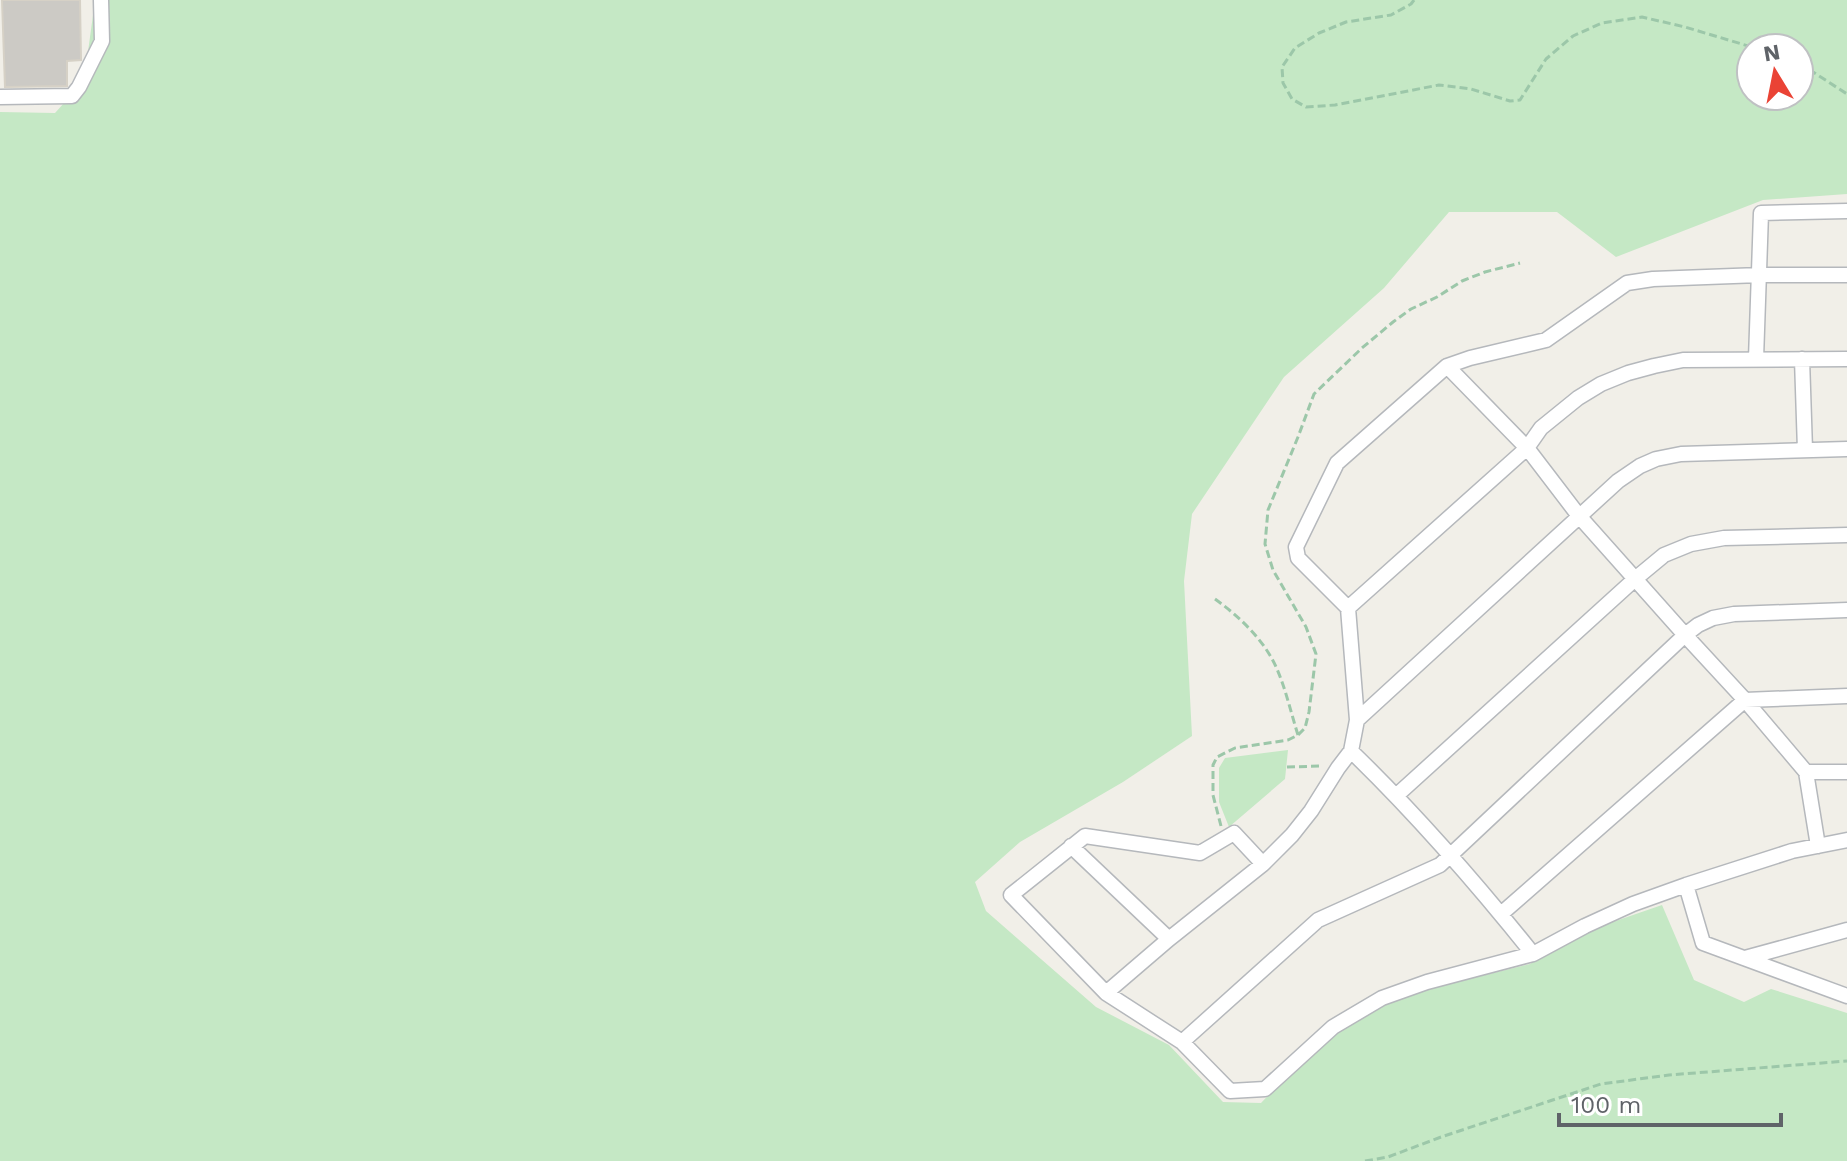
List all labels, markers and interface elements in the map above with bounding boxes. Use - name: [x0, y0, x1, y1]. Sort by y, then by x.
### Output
- north arrow: [1735, 32, 1815, 112]
- text: N: [1761, 39, 1782, 67]
- scale bar: [1559, 1077, 1781, 1127]
- text: 100 m: [1571, 1091, 1641, 1119]

